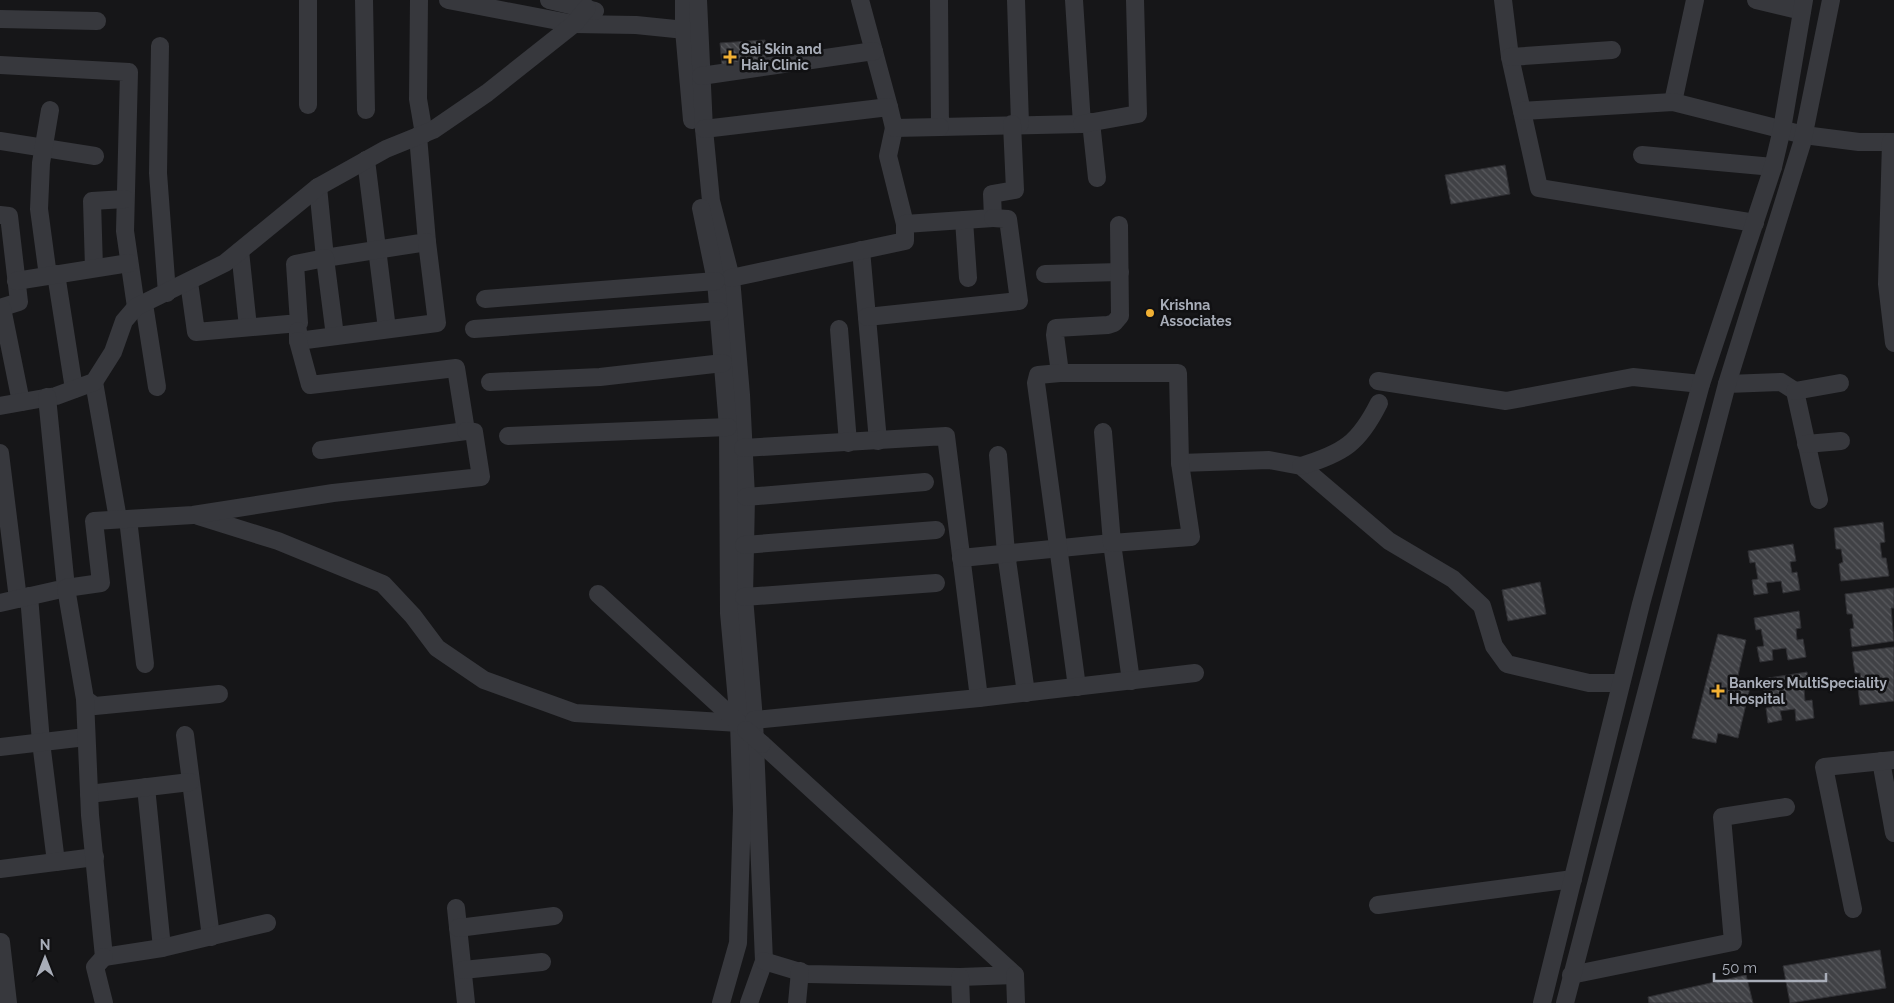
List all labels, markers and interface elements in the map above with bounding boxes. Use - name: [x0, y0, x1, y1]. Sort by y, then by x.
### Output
- place label: Sai Skin and Hair Clinic: [741, 41, 822, 73]
- marker: Sai Skin and Hair Clinic: [723, 50, 737, 64]
- place label: Krishna Associates: [1160, 297, 1232, 329]
- marker: Krishna Associates: [1144, 307, 1156, 319]
- place label: Bankers MultiSpeciality Hospital: [1729, 675, 1887, 707]
- marker: Bankers MultiSpeciality Hospital: [1711, 684, 1725, 698]
- north arrow: [20, 933, 70, 983]
- text: N: [40, 937, 50, 953]
- scale bar: [1714, 950, 1826, 982]
- text: 50 m: [1722, 959, 1757, 977]

